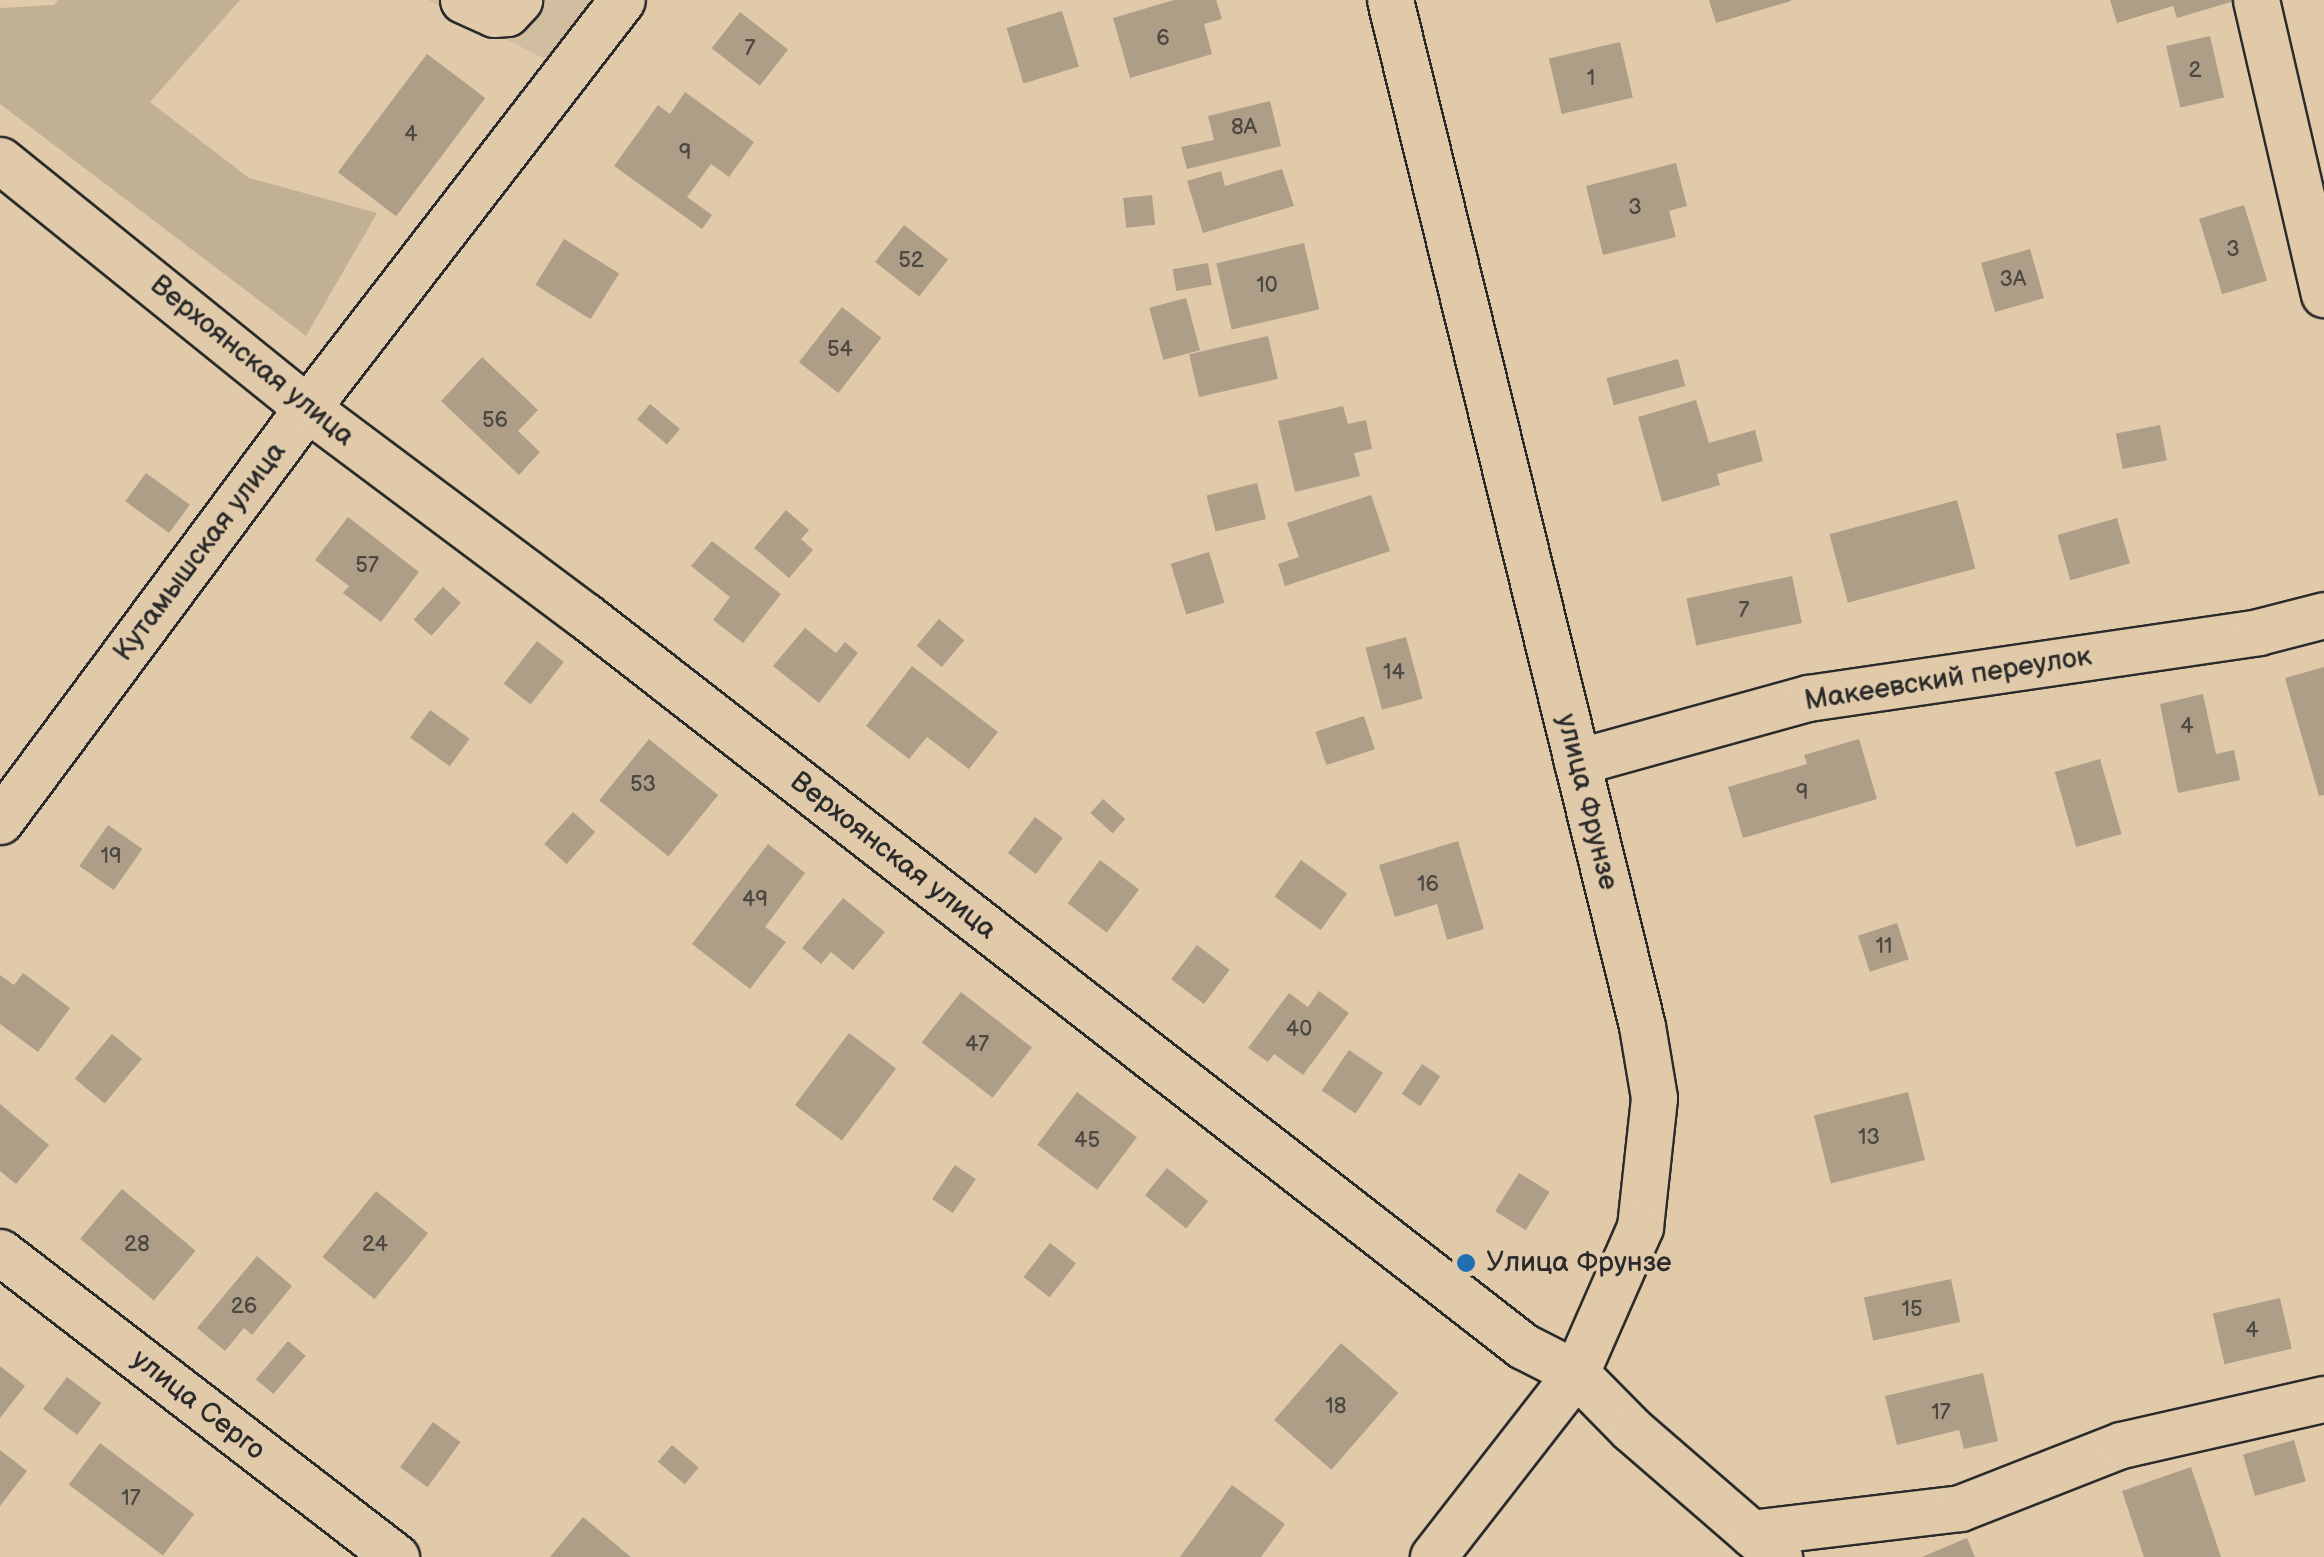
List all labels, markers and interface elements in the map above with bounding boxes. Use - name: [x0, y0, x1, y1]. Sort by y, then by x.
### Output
- house number: 6: [1156, 26, 1170, 52]
- house number: 7: [745, 36, 755, 62]
- house number: 2: [2189, 58, 2201, 84]
- house number: 1: [1587, 66, 1595, 92]
- house number: 8А: [1231, 115, 1257, 141]
- house number: 4: [404, 122, 418, 148]
- house number: 9: [679, 140, 691, 166]
- house number: 3: [1628, 195, 1642, 221]
- house number: 3: [2226, 237, 2240, 263]
- house number: 52: [898, 248, 924, 274]
- house number: 3А: [2000, 267, 2026, 293]
- street label: Верхоянская улица: [143, 268, 361, 454]
- house number: 10: [1256, 273, 1278, 299]
- house number: 54: [827, 337, 853, 363]
- house number: 56: [482, 408, 508, 434]
- street label: Кутамышская улица: [107, 436, 293, 668]
- house number: 57: [355, 553, 379, 579]
- house number: 7: [1739, 598, 1749, 624]
- street label: Макеевский переулок: [1802, 640, 2094, 718]
- house number: 14: [1383, 660, 1405, 686]
- street label: улица Фрунзе: [1549, 710, 1625, 894]
- house number: 4: [2180, 714, 2194, 740]
- street label: Верхоянская улица: [783, 765, 1003, 947]
- house number: 53: [630, 772, 656, 798]
- house number: 9: [1796, 780, 1808, 806]
- house number: 19: [100, 844, 122, 870]
- house number: 16: [1417, 872, 1439, 898]
- house number: 49: [742, 887, 768, 913]
- house number: 11: [1875, 934, 1893, 960]
- house number: 40: [1286, 1017, 1312, 1043]
- house number: 47: [965, 1032, 989, 1058]
- house number: 13: [1858, 1125, 1880, 1151]
- house number: 45: [1074, 1128, 1100, 1154]
- house number: 28: [124, 1232, 150, 1258]
- house number: 24: [362, 1232, 388, 1258]
- place label: Улица Фрунзе: [1486, 1246, 1672, 1280]
- marker: Улица Фрунзе: [1455, 1252, 1477, 1274]
- house number: 26: [231, 1294, 257, 1320]
- house number: 15: [1901, 1297, 1923, 1323]
- house number: 4: [2245, 1318, 2259, 1344]
- street label: улица Серго: [125, 1342, 271, 1468]
- house number: 18: [1325, 1394, 1347, 1420]
- house number: 17: [1931, 1400, 1951, 1426]
- house number: 17: [121, 1486, 141, 1512]

